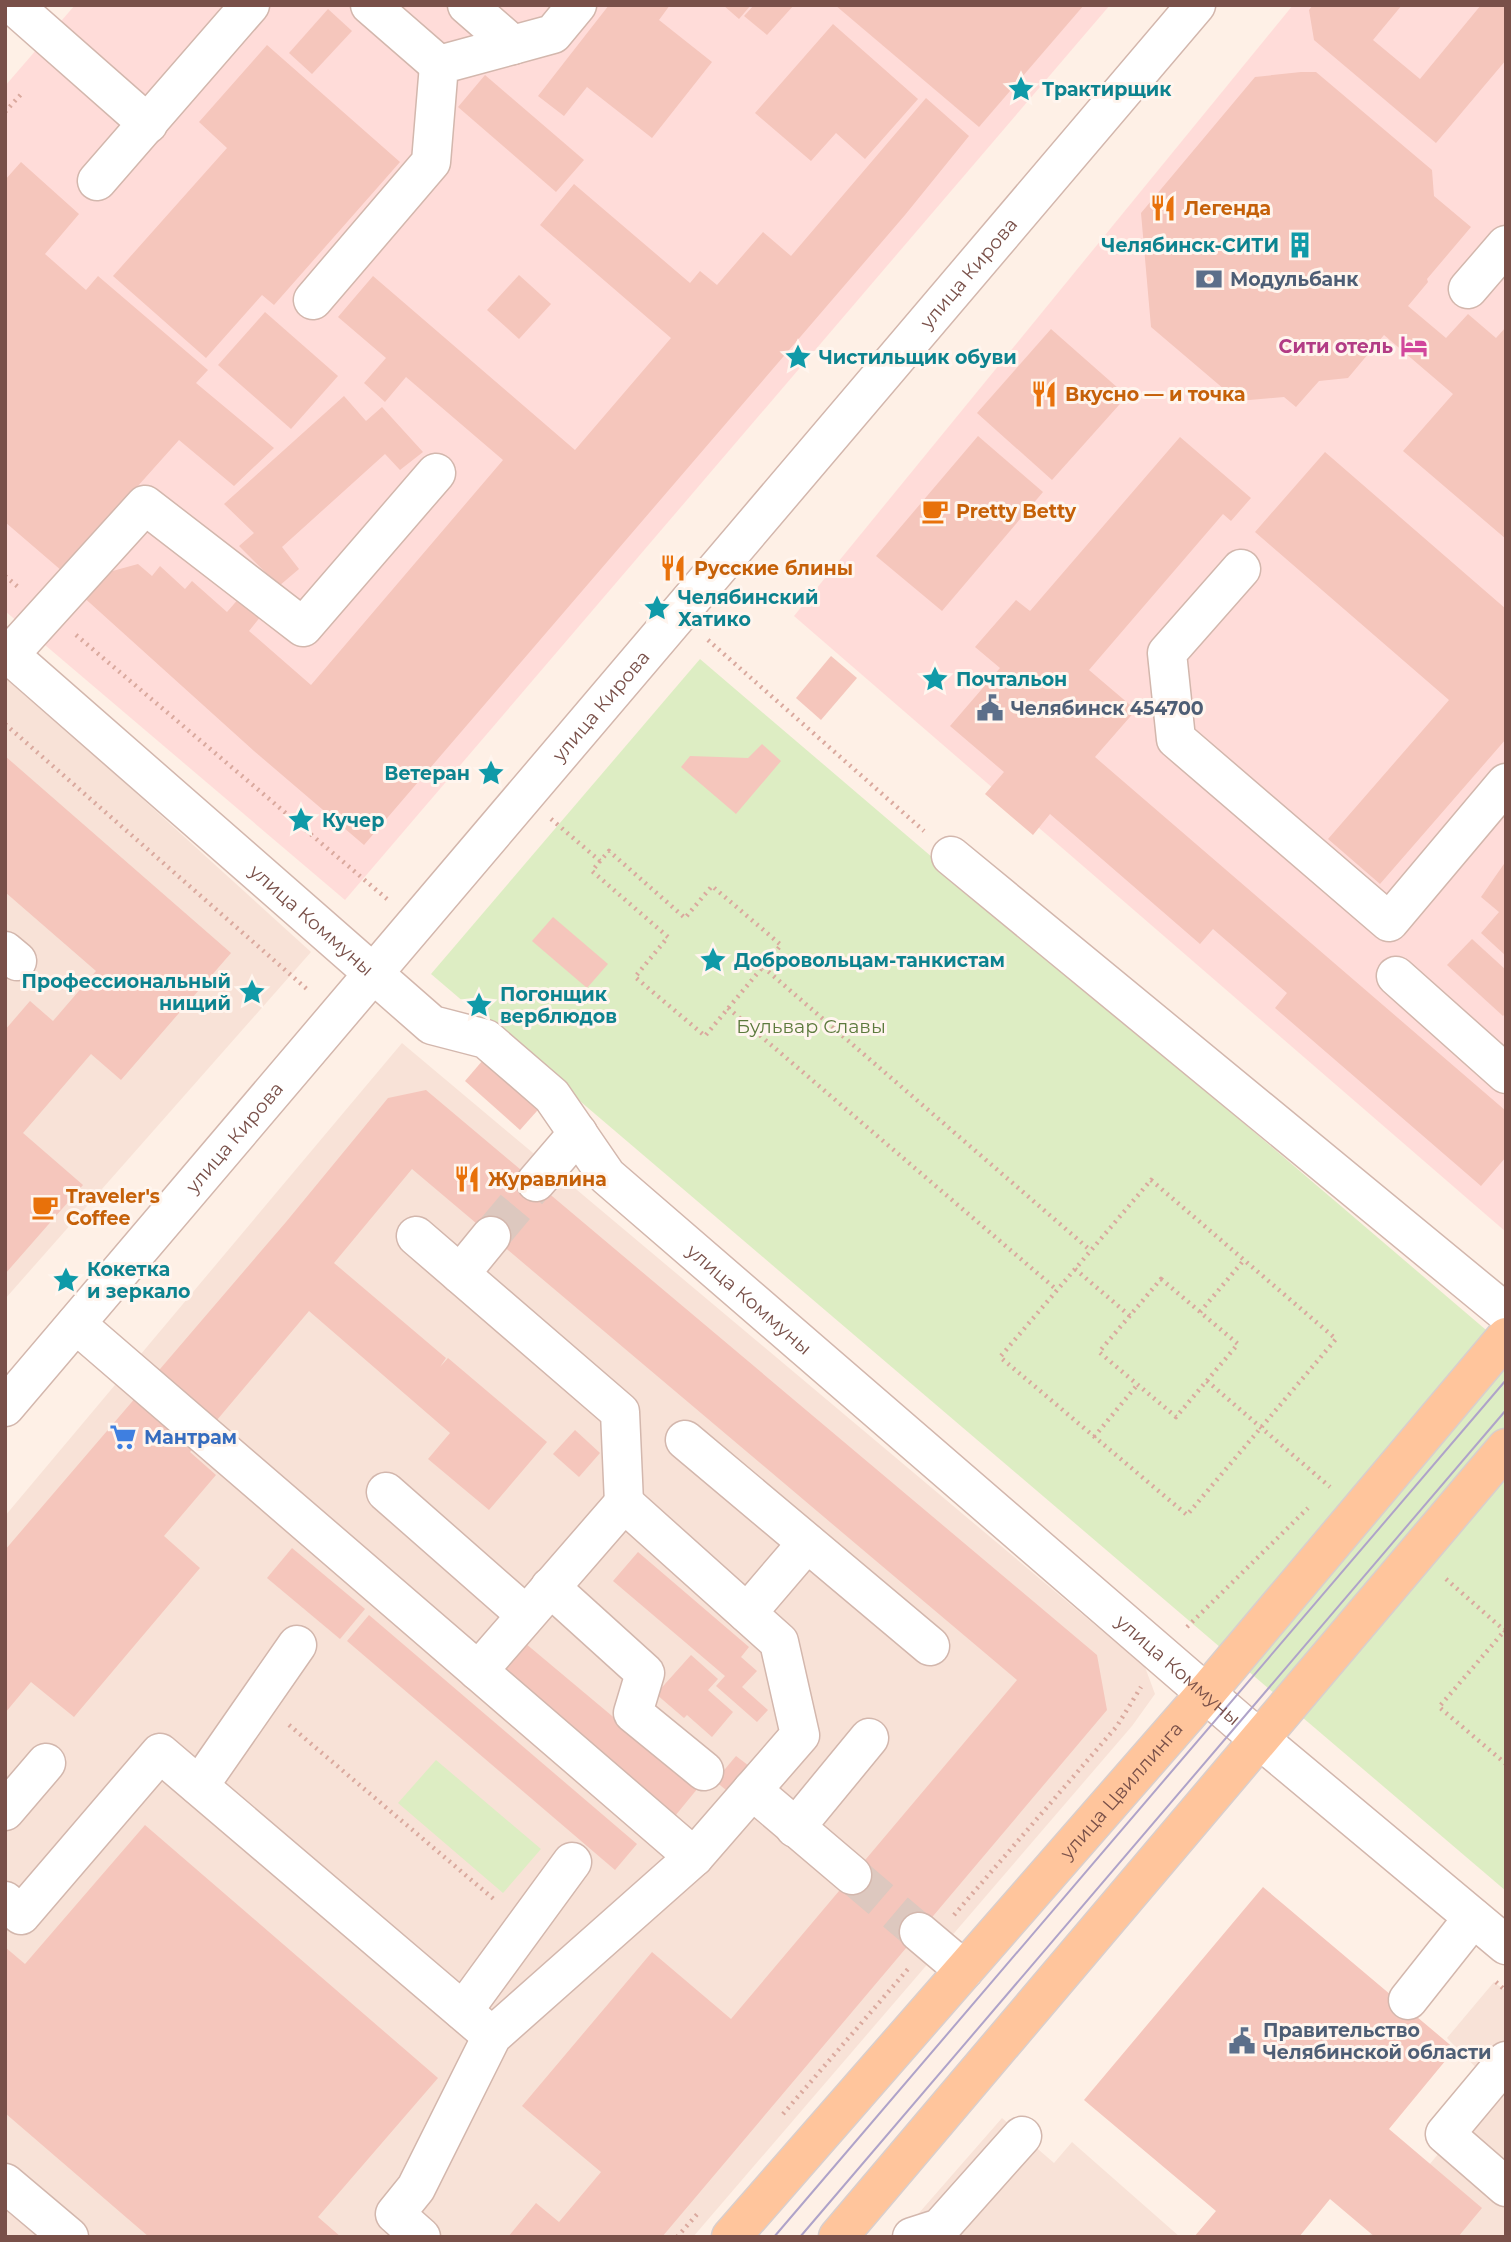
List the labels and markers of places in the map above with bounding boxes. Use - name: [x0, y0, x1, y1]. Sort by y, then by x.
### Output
- place icon: Трактирщик: [1006, 74, 1036, 104]
- place label: Трактирщик: [1042, 78, 1172, 101]
- restaurant icon: Легенда: [1148, 193, 1178, 223]
- place label: Легенда: [1184, 197, 1271, 220]
- building icon: Челябинск-СИТИ: [1285, 230, 1315, 260]
- place label: Челябинск-СИТИ: [1102, 234, 1279, 257]
- bank icon: Модульбанк: [1194, 264, 1224, 294]
- place label: Модульбанк: [1230, 268, 1359, 291]
- hotel icon: Сити отель: [1399, 331, 1429, 361]
- place label: Сити отель: [1279, 335, 1394, 358]
- place icon: Чистильщик обуви: [783, 342, 813, 372]
- place label: Чистильщик обуви: [819, 346, 1017, 369]
- restaurant icon: Вкусно — и точка: [1029, 379, 1059, 409]
- place label: Вкусно — и точка: [1065, 383, 1246, 406]
- cafe icon: Pretty Betty: [920, 496, 950, 526]
- place label: Pretty Betty: [956, 500, 1077, 523]
- restaurant icon: Русские блины: [658, 553, 688, 583]
- place label: Русские блины: [694, 557, 853, 580]
- place label: Челябинский Хатико: [678, 586, 818, 631]
- place icon: Челябинский Хатико: [642, 593, 672, 623]
- place icon: Почтальон: [920, 664, 950, 694]
- place label: Почтальон: [956, 668, 1067, 691]
- public building icon: Челябинск 454700: [975, 693, 1005, 723]
- place label: Челябинск 454700: [1011, 697, 1204, 720]
- place icon: Ветеран: [476, 758, 506, 788]
- place label: Ветеран: [384, 762, 470, 785]
- place icon: Кучер: [286, 805, 316, 835]
- place label: Кучер: [322, 809, 384, 832]
- place icon: Добровольцам-танкистам: [698, 945, 728, 975]
- place label: Добровольцам-танкистам: [734, 949, 1005, 972]
- place label: Профессиональный нищий: [22, 970, 231, 1015]
- place icon: Профессиональный нищий: [237, 977, 267, 1007]
- place label: Погонщик верблюдов: [500, 983, 617, 1028]
- place icon: Погонщик верблюдов: [464, 990, 494, 1020]
- restaurant icon: Журавлина: [452, 1164, 482, 1194]
- place label: Журавлина: [488, 1168, 607, 1191]
- place label: Traveler's Coffee: [66, 1185, 160, 1230]
- cafe icon: Traveler's Coffee: [30, 1192, 60, 1222]
- place label: Кокетка и зеркало: [87, 1258, 191, 1303]
- place icon: Кокетка и зеркало: [51, 1265, 81, 1295]
- supermarket icon: Мантрам: [108, 1422, 138, 1452]
- place label: Мантрам: [144, 1426, 237, 1449]
- place label: Правительство Челябинской области: [1263, 2019, 1492, 2064]
- public building icon: Правительство Челябинской области: [1227, 2026, 1257, 2056]

